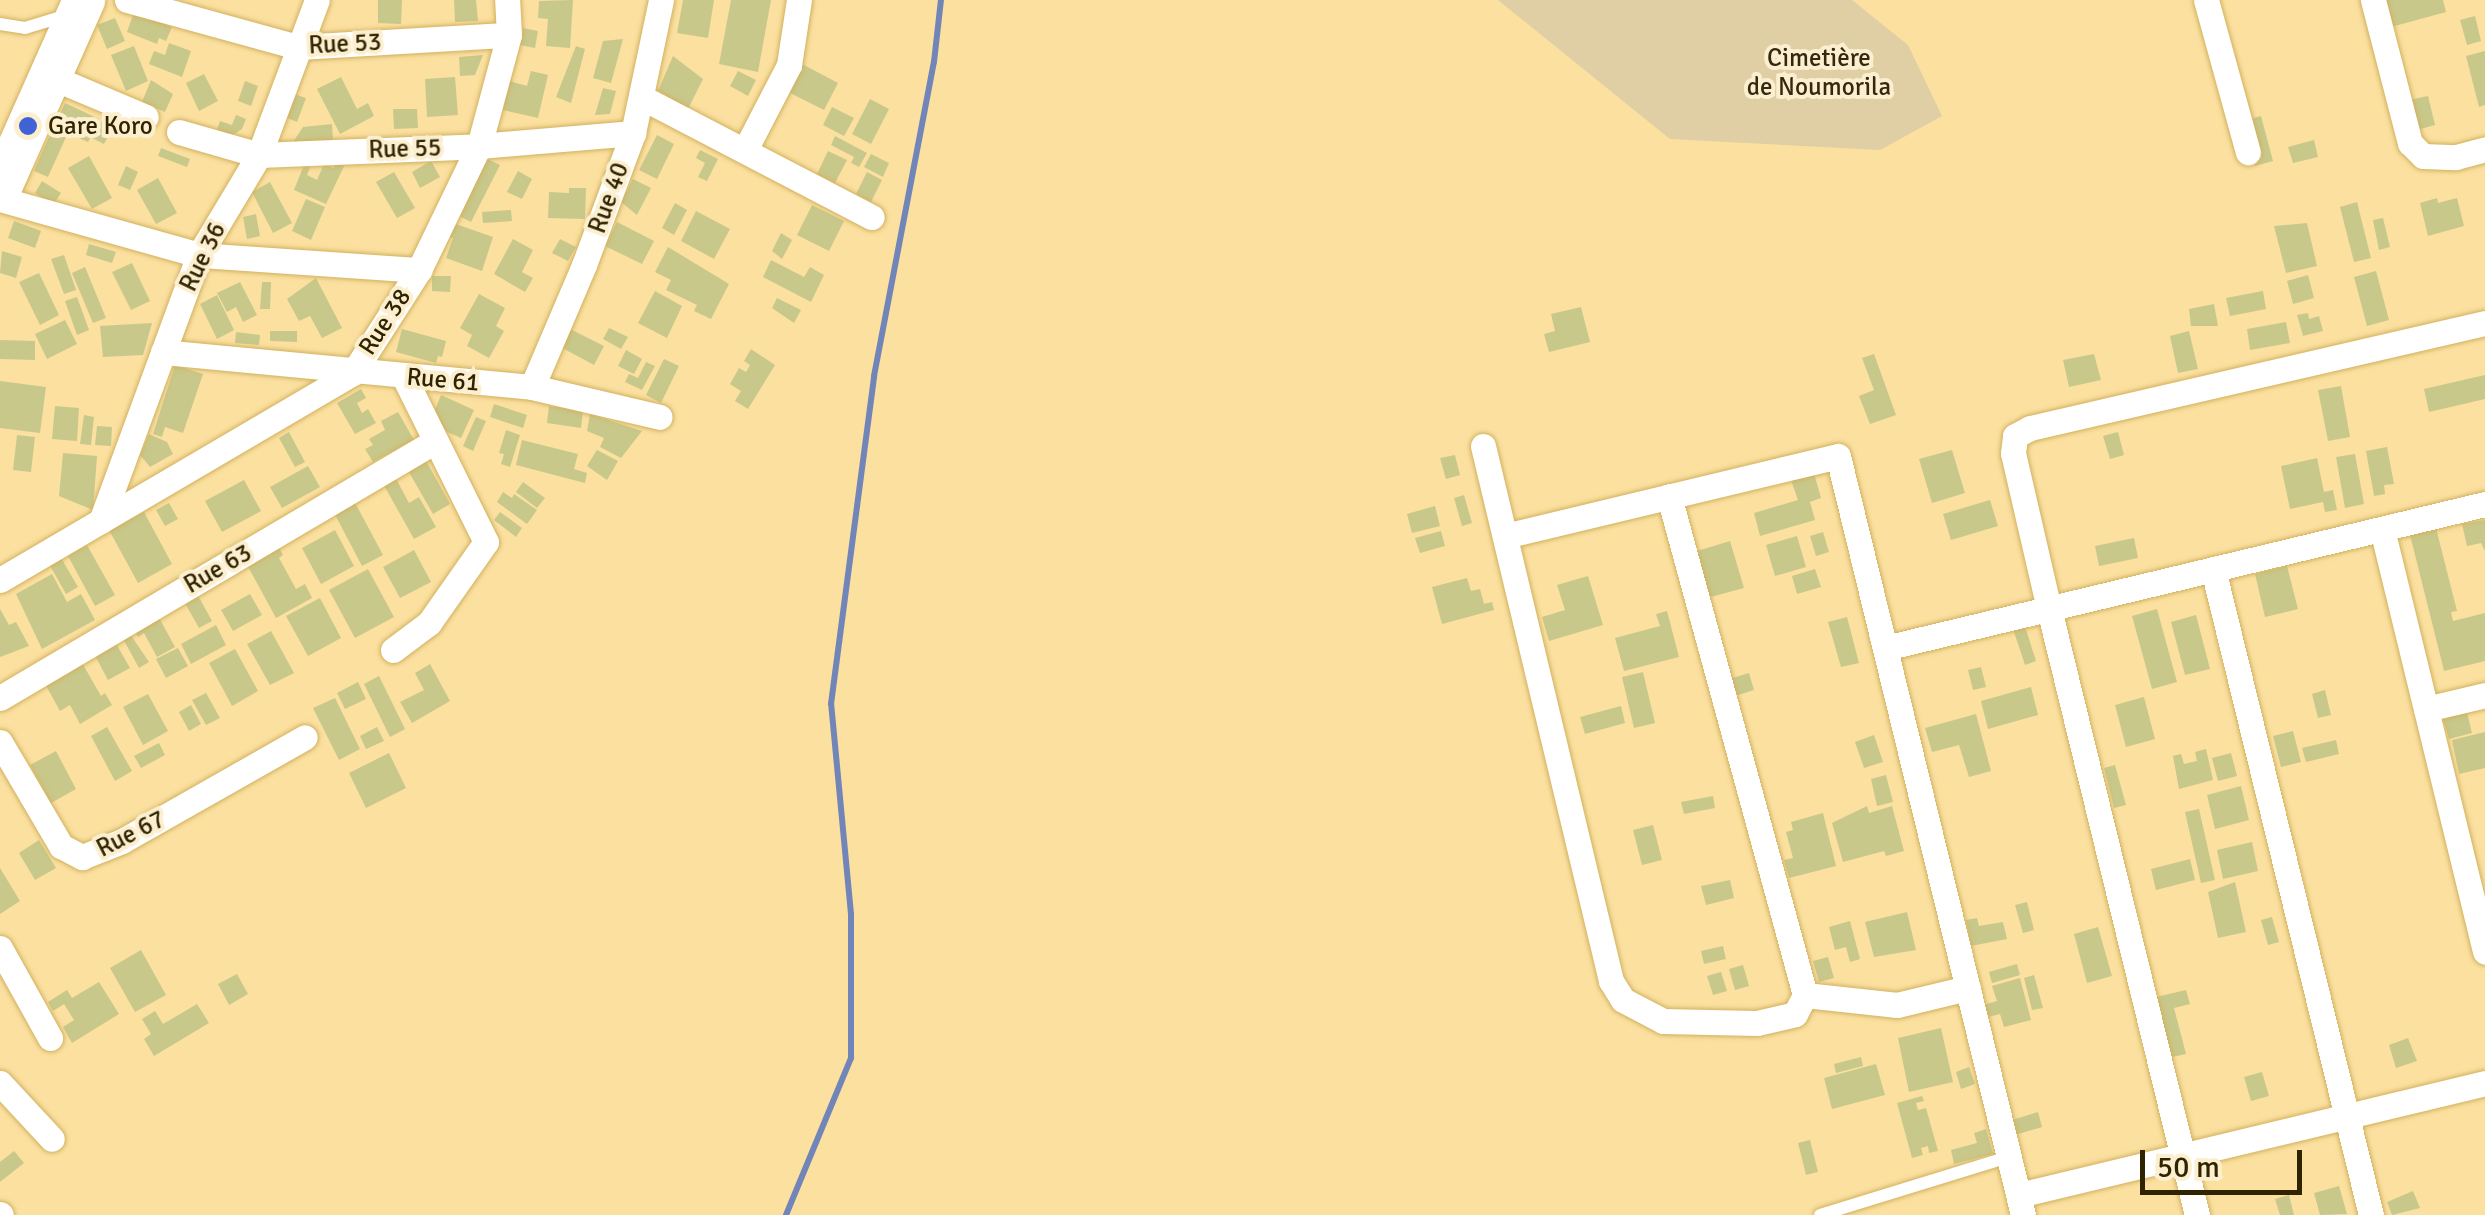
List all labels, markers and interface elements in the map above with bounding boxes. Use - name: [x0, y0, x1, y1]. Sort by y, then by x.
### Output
- street label: Rue 53: [308, 27, 382, 61]
- park label: Cimetière de Noumorila: [1747, 44, 1891, 103]
- place label: Gare Koro: [48, 111, 153, 141]
- marker: Gare Koro: [17, 115, 39, 137]
- street label: Rue 55: [368, 133, 442, 165]
- street label: Rue 40: [582, 159, 636, 237]
- street label: Rue 36: [173, 218, 233, 296]
- street label: Rue 38: [353, 283, 417, 361]
- street label: Rue 61: [405, 362, 481, 398]
- street label: Rue 63: [179, 538, 257, 600]
- street label: Rue 67: [92, 804, 170, 864]
- scale bar: [2145, 1130, 2308, 1192]
- text: 50 m: [2157, 1149, 2220, 1186]

